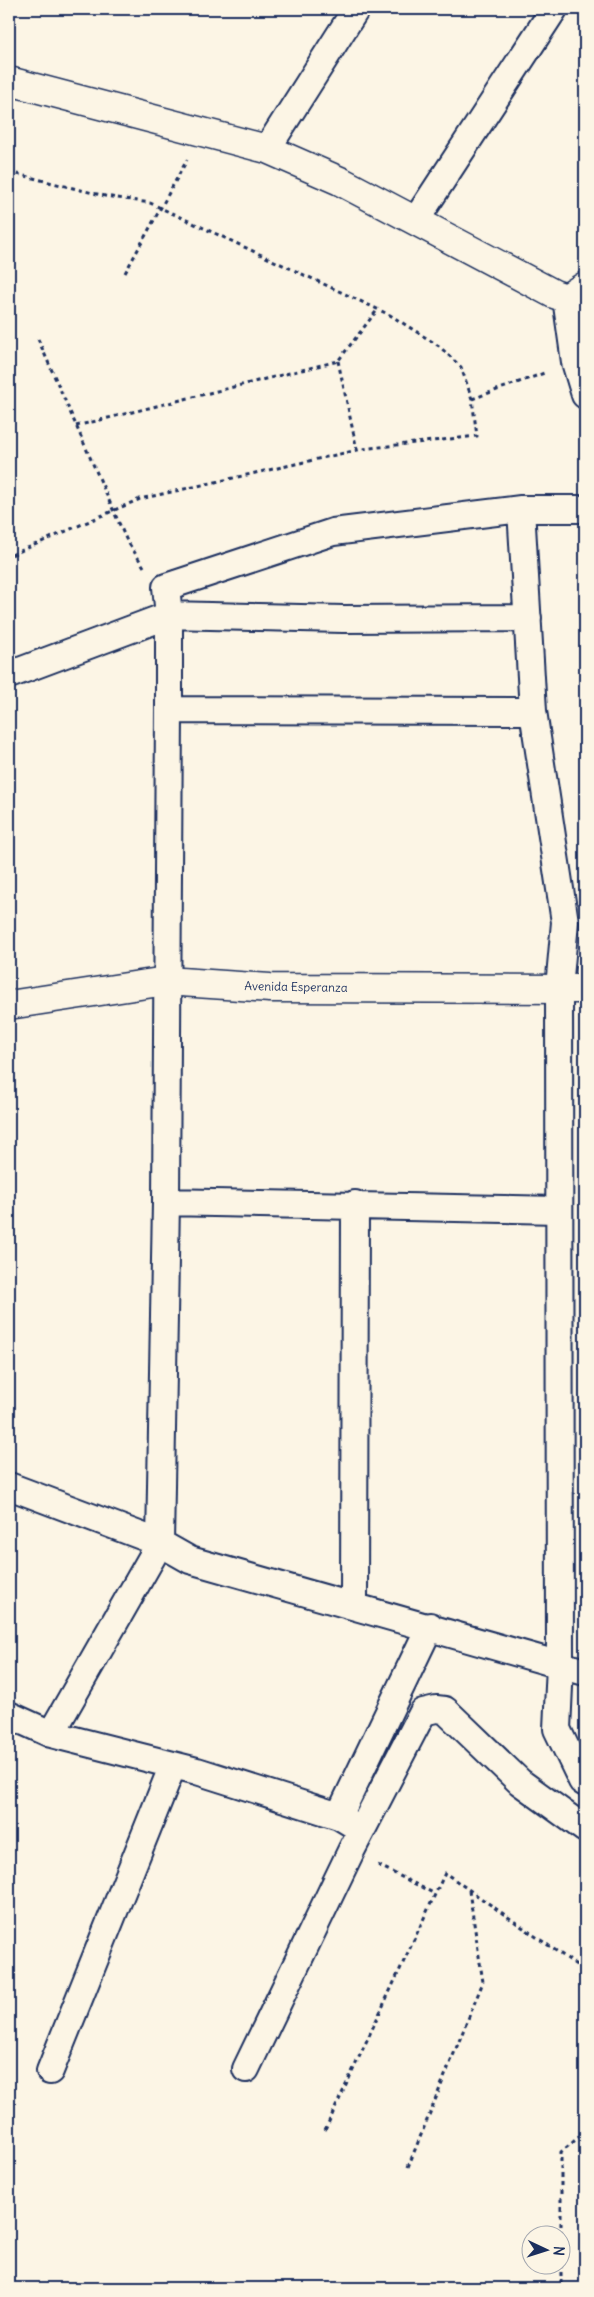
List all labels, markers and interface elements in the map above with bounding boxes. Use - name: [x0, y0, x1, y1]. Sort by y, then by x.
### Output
- street label: Avenida Esperanza: [244, 978, 348, 995]
- north arrow: [522, 2224, 572, 2274]
- text: N: [550, 2245, 568, 2256]

